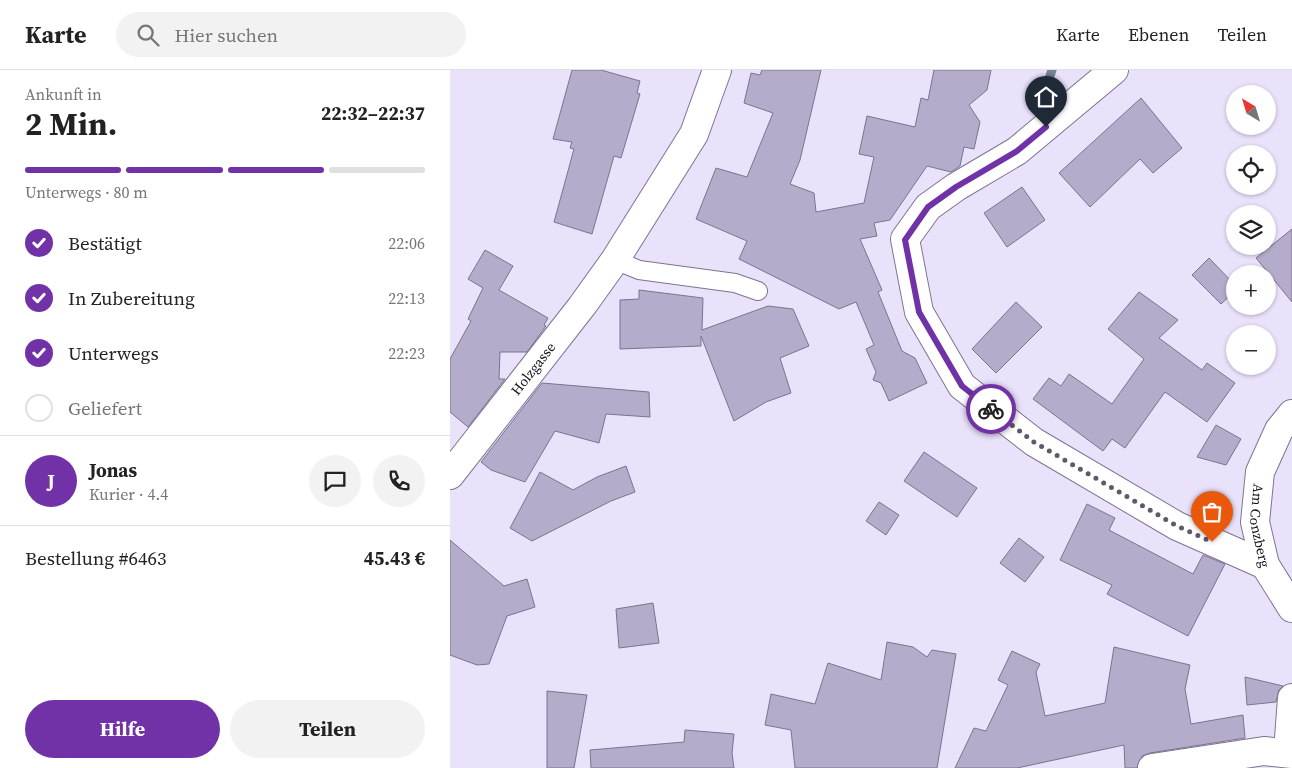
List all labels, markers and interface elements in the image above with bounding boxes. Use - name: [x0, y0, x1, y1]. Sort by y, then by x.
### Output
- search box: [116, 12, 466, 57]
- text: Karte: [25, 18, 86, 51]
- icon: search: [134, 21, 162, 49]
- text: Hier suchen: [174, 22, 278, 48]
- text: Karte: [1056, 22, 1100, 47]
- text: Ebenen: [1128, 22, 1189, 47]
- text: Teilen: [1217, 22, 1267, 47]
- pin: [1025, 76, 1067, 127]
- text: Ankunft in: [25, 83, 102, 105]
- icon: home: [1032, 83, 1060, 111]
- north arrow: [1226, 85, 1276, 135]
- map controls: [1226, 85, 1276, 375]
- text: 22:32–22:37: [321, 100, 425, 126]
- text: 2 Min.: [25, 102, 117, 146]
- button: locate: [1226, 145, 1276, 195]
- text: Unterwegs · 80 m: [25, 181, 148, 203]
- button: layers: [1226, 205, 1276, 255]
- icon: check: [25, 229, 53, 257]
- text: Bestätigt: [68, 230, 142, 256]
- text: 22:06: [388, 232, 425, 254]
- button: +: [1226, 265, 1276, 315]
- icon: check: [25, 284, 53, 312]
- text: In Zubereitung: [68, 285, 195, 311]
- text: 22:13: [388, 287, 425, 309]
- button: −: [1226, 325, 1276, 375]
- street label: Holzgasse: [506, 338, 560, 399]
- icon: check: [25, 339, 53, 367]
- text: Unterwegs: [68, 340, 159, 366]
- text: 22:23: [388, 342, 425, 364]
- courier: [966, 384, 1016, 434]
- text: Geliefert: [68, 395, 142, 421]
- icon: bike: [977, 395, 1005, 423]
- button: chat: [309, 455, 361, 507]
- button: phone: [373, 455, 425, 507]
- text: Jonas: [89, 457, 137, 483]
- text: J: [47, 468, 55, 494]
- text: Kurier · 4.4: [89, 483, 168, 505]
- street label: Am Conzberg: [1245, 483, 1275, 570]
- pin: [1191, 491, 1233, 542]
- icon: bag: [1198, 498, 1226, 526]
- text: Bestellung #6463: [25, 545, 167, 571]
- text: 45.43 €: [364, 545, 425, 571]
- button: Hilfe: [25, 700, 220, 758]
- button: Teilen: [230, 700, 425, 758]

